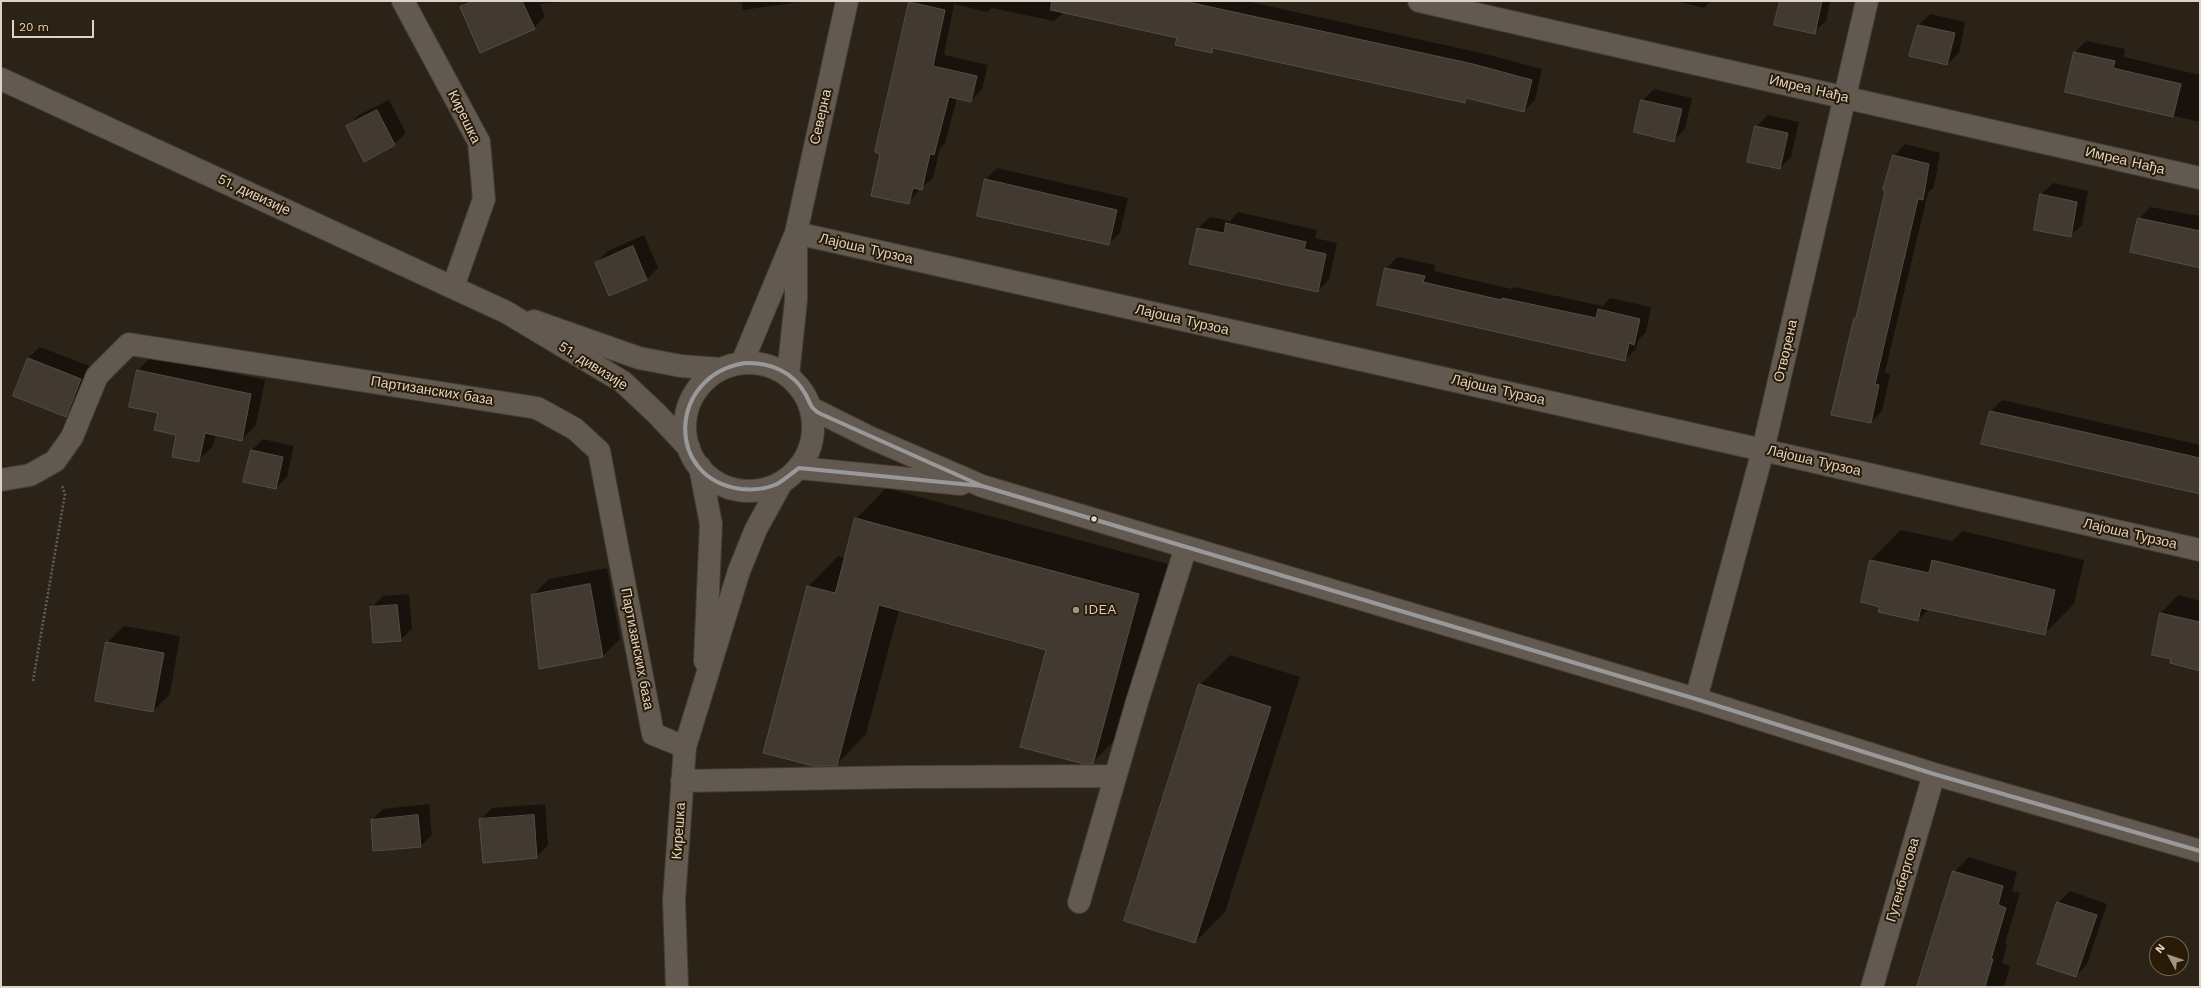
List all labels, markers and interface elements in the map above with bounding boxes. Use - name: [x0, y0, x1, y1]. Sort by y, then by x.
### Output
- scale bar: [14, 12, 96, 38]
- text: 20 m: [19, 20, 49, 34]
- street label: Имреа Нађа: [1768, 72, 1850, 106]
- street label: Кирешка: [444, 88, 484, 146]
- street label: Северна: [806, 88, 836, 146]
- street label: Имреа Нађа: [2084, 144, 2166, 178]
- street label: 51. дивизије: [215, 171, 293, 219]
- street label: Лајоша Турзоа: [817, 230, 915, 268]
- street label: Лајоша Турзоа: [1133, 301, 1231, 339]
- street label: Отворена: [1771, 318, 1801, 384]
- street label: 51. дивизије: [555, 338, 631, 394]
- street label: Лајоша Турзоа: [1449, 371, 1547, 409]
- street label: Партизанских база: [370, 373, 494, 409]
- street label: Лајоша Турзоа: [1765, 442, 1863, 480]
- unlabelled marker: [1089, 514, 1099, 524]
- street label: Лајоша Турзоа: [2081, 515, 2179, 553]
- street label: Партизанских база: [617, 587, 657, 711]
- place label: IDEA: [1084, 602, 1116, 618]
- marker: IDEA: [1071, 605, 1081, 615]
- street label: Кирешка: [669, 802, 689, 860]
- street label: Гутенбергова: [1883, 836, 1923, 924]
- north arrow: [2149, 936, 2189, 976]
- text: N: [2153, 941, 2168, 956]

